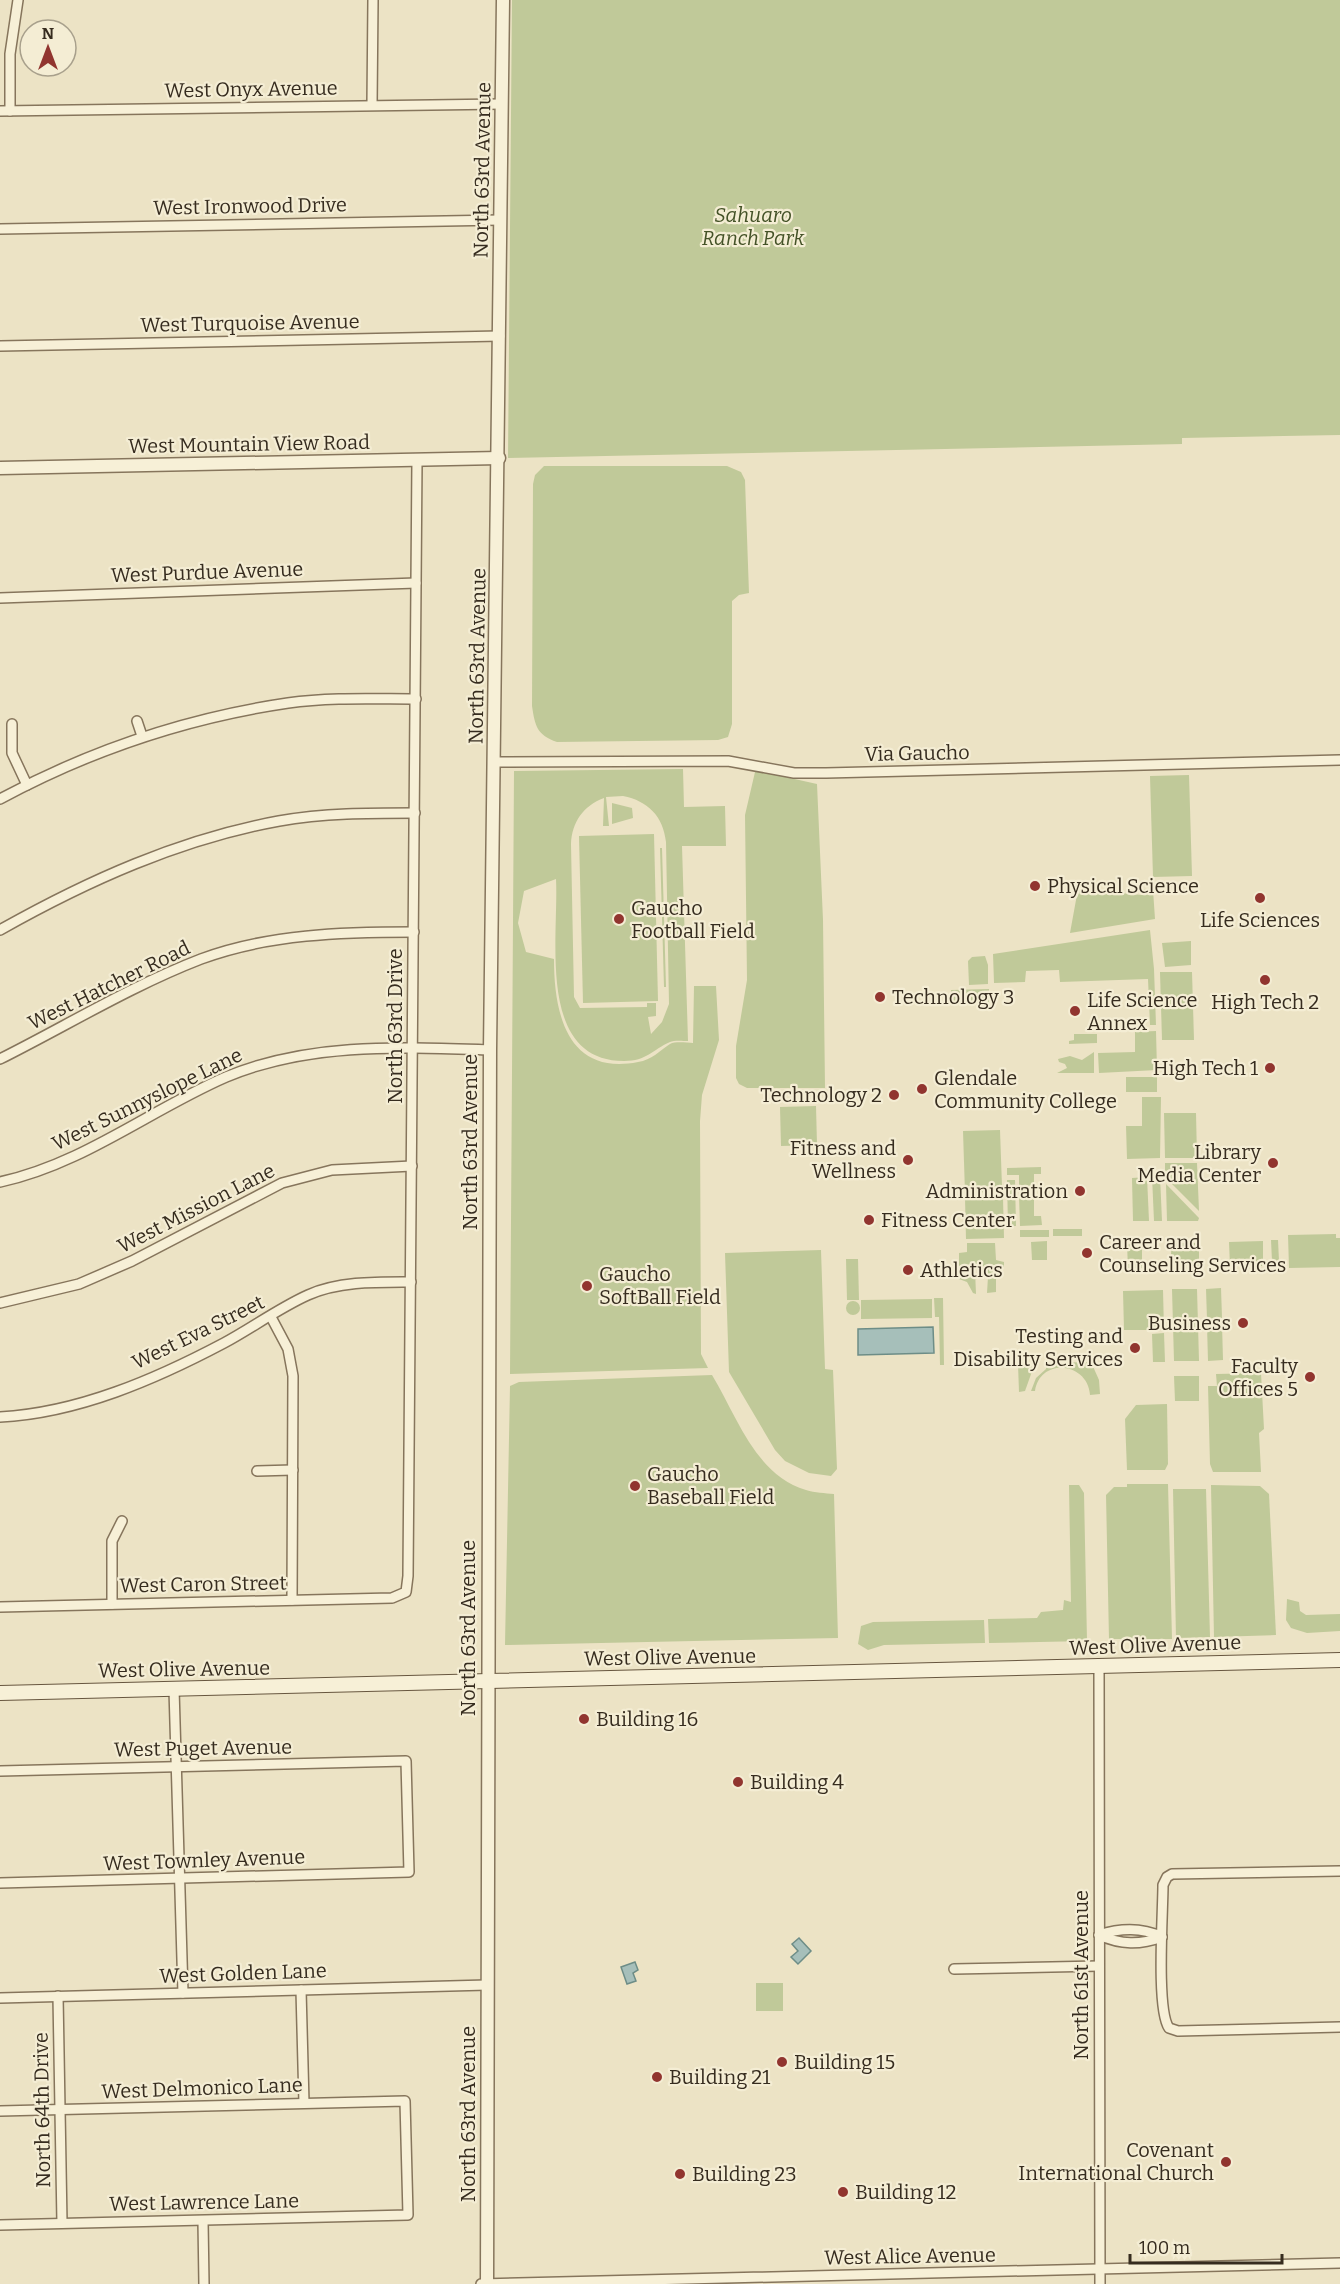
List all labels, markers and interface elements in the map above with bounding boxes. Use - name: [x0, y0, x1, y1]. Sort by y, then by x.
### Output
- north arrow: [18, 18, 78, 78]
- text: N: [42, 24, 54, 43]
- street label: West Onyx Avenue: [164, 75, 338, 103]
- street label: North 63rd Avenue: [468, 82, 496, 258]
- street label: West Ironwood Drive: [153, 192, 347, 220]
- park label: Sahuaro Ranch Park: [702, 203, 805, 250]
- street label: West Turquoise Avenue: [140, 309, 360, 337]
- street label: West Mountain View Road: [128, 430, 370, 458]
- street label: West Purdue Avenue: [110, 557, 304, 587]
- street label: North 63rd Avenue: [463, 568, 491, 744]
- street label: Via Gaucho: [864, 740, 970, 766]
- place label: Physical Science: [1047, 874, 1199, 898]
- marker: Physical Science: [1028, 879, 1042, 893]
- marker: Life Sciences: [1253, 891, 1267, 905]
- place label: Gaucho Football Field: [631, 896, 755, 943]
- place label: Life Sciences: [1200, 908, 1320, 932]
- marker: Gaucho Football Field: [612, 912, 626, 926]
- street label: West Hatcher Road: [24, 935, 194, 1035]
- street label: North 63rd Drive: [383, 948, 407, 1104]
- marker: High Tech 2: [1258, 973, 1272, 987]
- place label: Technology 3: [892, 985, 1014, 1009]
- place label: Life Science Annex: [1087, 988, 1198, 1035]
- marker: Technology 3: [873, 990, 887, 1004]
- place label: High Tech 2: [1211, 990, 1319, 1014]
- marker: Life Science Annex: [1068, 1004, 1082, 1018]
- street label: West Sunnyslope Lane: [48, 1042, 246, 1156]
- street label: North 63rd Avenue: [458, 1054, 482, 1230]
- place label: High Tech 1: [1153, 1056, 1258, 1080]
- marker: High Tech 1: [1263, 1061, 1277, 1075]
- place label: Glendale Community College: [934, 1066, 1117, 1113]
- marker: Glendale Community College: [915, 1082, 929, 1096]
- place label: Technology 2: [760, 1083, 882, 1107]
- marker: Technology 2: [887, 1088, 901, 1102]
- place label: Fitness and Wellness: [790, 1136, 896, 1183]
- place label: Library Media Center: [1137, 1140, 1261, 1187]
- marker: Fitness and Wellness: [901, 1153, 915, 1167]
- marker: Library Media Center: [1266, 1156, 1280, 1170]
- street label: West Mission Lane: [113, 1158, 279, 1258]
- place label: Administration: [925, 1179, 1068, 1203]
- marker: Administration: [1073, 1184, 1087, 1198]
- place label: Fitness Center: [881, 1208, 1015, 1232]
- marker: Fitness Center: [862, 1213, 876, 1227]
- place label: Career and Counseling Services: [1099, 1230, 1286, 1277]
- marker: Career and Counseling Services: [1080, 1246, 1094, 1260]
- place label: Athletics: [920, 1258, 1003, 1282]
- place label: Gaucho SoftBall Field: [599, 1262, 721, 1309]
- marker: Athletics: [901, 1263, 915, 1277]
- marker: Gaucho SoftBall Field: [580, 1279, 594, 1293]
- street label: West Eva Street: [128, 1290, 268, 1374]
- place label: Business: [1148, 1311, 1231, 1335]
- marker: Business: [1236, 1316, 1250, 1330]
- place label: Testing and Disability Services: [953, 1324, 1123, 1371]
- marker: Testing and Disability Services: [1128, 1341, 1142, 1355]
- place label: Faculty Offices 5: [1218, 1354, 1298, 1401]
- marker: Faculty Offices 5: [1303, 1370, 1317, 1384]
- place label: Gaucho Baseball Field: [647, 1462, 774, 1509]
- marker: Gaucho Baseball Field: [628, 1479, 642, 1493]
- street label: North 63rd Avenue: [456, 1540, 480, 1716]
- street label: West Caron Street: [119, 1571, 287, 1597]
- street label: West Olive Avenue: [1068, 1630, 1242, 1660]
- street label: West Olive Avenue: [584, 1643, 756, 1671]
- street label: West Olive Avenue: [98, 1655, 270, 1683]
- place label: Building 16: [596, 1707, 698, 1731]
- marker: Building 16: [577, 1712, 591, 1726]
- street label: West Puget Avenue: [114, 1734, 292, 1762]
- place label: Building 4: [750, 1770, 844, 1794]
- marker: Building 4: [731, 1775, 745, 1789]
- street label: West Townley Avenue: [103, 1844, 305, 1876]
- street label: North 61st Avenue: [1069, 1890, 1093, 2060]
- street label: West Golden Lane: [159, 1958, 327, 1988]
- street label: North 63rd Avenue: [456, 2026, 480, 2202]
- street label: North 64th Drive: [29, 2032, 55, 2188]
- place label: Building 15: [794, 2050, 895, 2074]
- marker: Building 15: [775, 2055, 789, 2069]
- place label: Building 21: [669, 2065, 770, 2089]
- marker: Building 21: [650, 2070, 664, 2084]
- street label: West Delmonico Lane: [101, 2072, 303, 2104]
- place label: Covenant International Church: [1018, 2138, 1215, 2185]
- marker: Covenant International Church: [1219, 2155, 1233, 2169]
- place label: Building 23: [692, 2162, 797, 2186]
- marker: Building 23: [673, 2167, 687, 2181]
- place label: Building 12: [855, 2180, 956, 2204]
- marker: Building 12: [836, 2185, 850, 2199]
- street label: West Lawrence Lane: [109, 2188, 299, 2216]
- scale bar: [1130, 2227, 1282, 2265]
- text: 100 m: [1139, 2237, 1190, 2259]
- street label: West Alice Avenue: [824, 2243, 996, 2269]

